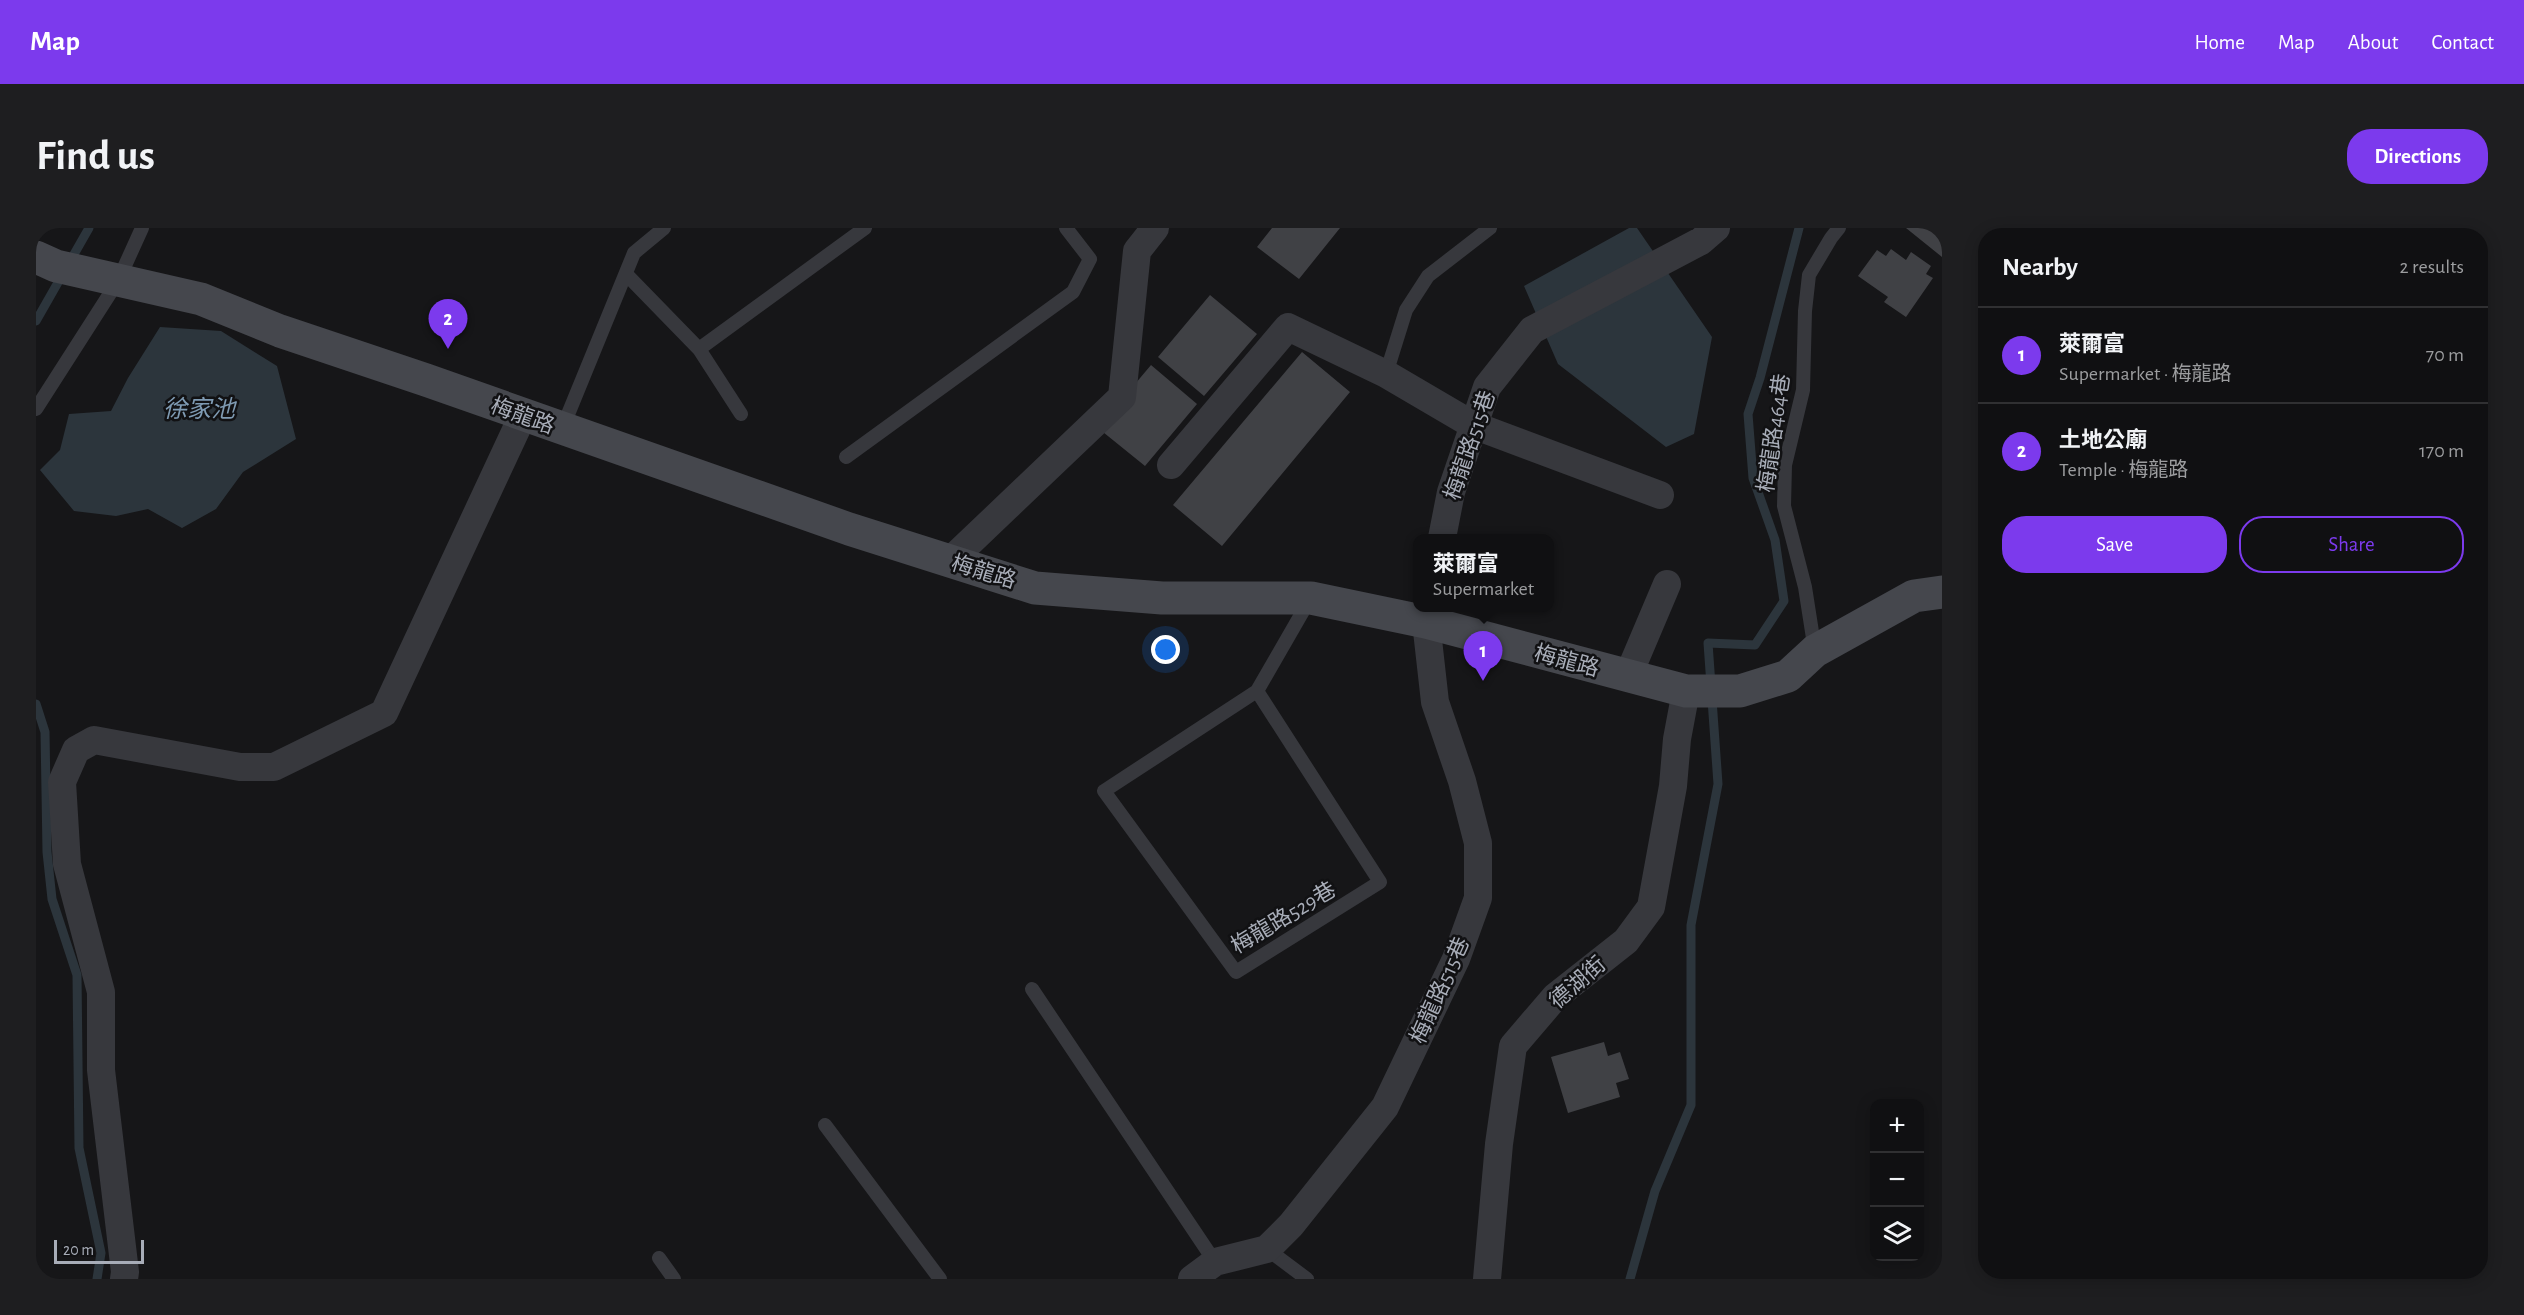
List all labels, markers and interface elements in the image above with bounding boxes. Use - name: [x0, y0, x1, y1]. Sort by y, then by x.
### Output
- text: Map: [30, 28, 80, 56]
- text: Home: [2194, 32, 2245, 53]
- text: Map: [2278, 32, 2315, 53]
- text: About: [2348, 32, 2398, 53]
- text: Contact: [2431, 32, 2494, 53]
- button: Directions: [2347, 129, 2488, 184]
- text: Find us: [36, 135, 155, 177]
- text: Nearby: [2002, 254, 2078, 280]
- text: 2 results: [2400, 257, 2464, 277]
- pin: 2: [428, 300, 468, 349]
- text: 萊爾富: [2059, 333, 2125, 355]
- text: 1: [2018, 345, 2025, 365]
- text: 70 m: [2426, 345, 2464, 365]
- text: Supermarket · 梅龍路: [2059, 364, 2232, 384]
- street label: 梅龍路464巷: [1754, 372, 1793, 494]
- street label: 梅龍路515巷: [1440, 388, 1499, 503]
- street label: 梅龍路: [488, 393, 558, 438]
- water label: 徐家池: [163, 396, 238, 422]
- text: 土地公廟: [2059, 429, 2147, 451]
- text: 2: [2017, 441, 2026, 461]
- text: 170 m: [2419, 441, 2464, 461]
- text: Temple · 梅龍路: [2059, 460, 2188, 480]
- button: Save: [2002, 516, 2227, 573]
- button: Share: [2239, 516, 2464, 573]
- popup: [1413, 534, 1554, 612]
- street label: 梅龍路: [949, 551, 1019, 592]
- text: 萊爾富: [1433, 553, 1499, 575]
- text: Supermarket: [1433, 579, 1534, 599]
- pin: 1: [1464, 632, 1502, 681]
- your location: [1151, 635, 1180, 664]
- street label: 梅龍路: [1532, 641, 1602, 680]
- street label: 梅龍路529巷: [1227, 877, 1340, 958]
- street label: 梅龍路515巷: [1406, 933, 1473, 1047]
- street label: 德湖街: [1545, 952, 1610, 1013]
- map controls: [1870, 1099, 1924, 1261]
- button: +: [1870, 1099, 1924, 1153]
- button: −: [1870, 1153, 1924, 1207]
- button: layers: [1870, 1207, 1924, 1261]
- scale bar: [54, 1237, 144, 1264]
- text: 20 m: [63, 1242, 94, 1258]

